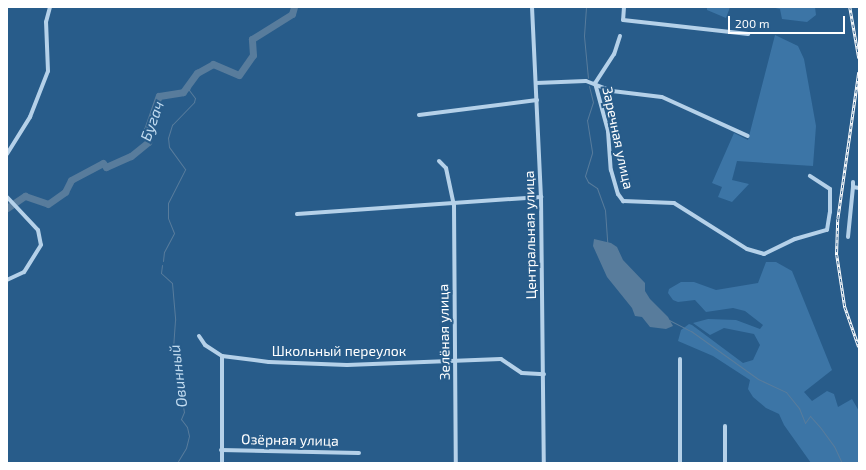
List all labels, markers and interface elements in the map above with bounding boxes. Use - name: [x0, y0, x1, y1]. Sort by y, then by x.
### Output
- scale bar: [730, 8, 847, 34]
- text: 200 m: [735, 16, 769, 30]
- street label: Заречная улица: [599, 85, 637, 191]
- water label: Бугач: [136, 98, 168, 144]
- street label: Центральная улица: [520, 170, 540, 300]
- street label: Зелёная улица: [435, 284, 453, 380]
- water label: Овинный: [165, 343, 191, 409]
- street label: Школьный переулок: [272, 343, 406, 359]
- street label: Озёрная улица: [241, 431, 339, 449]

